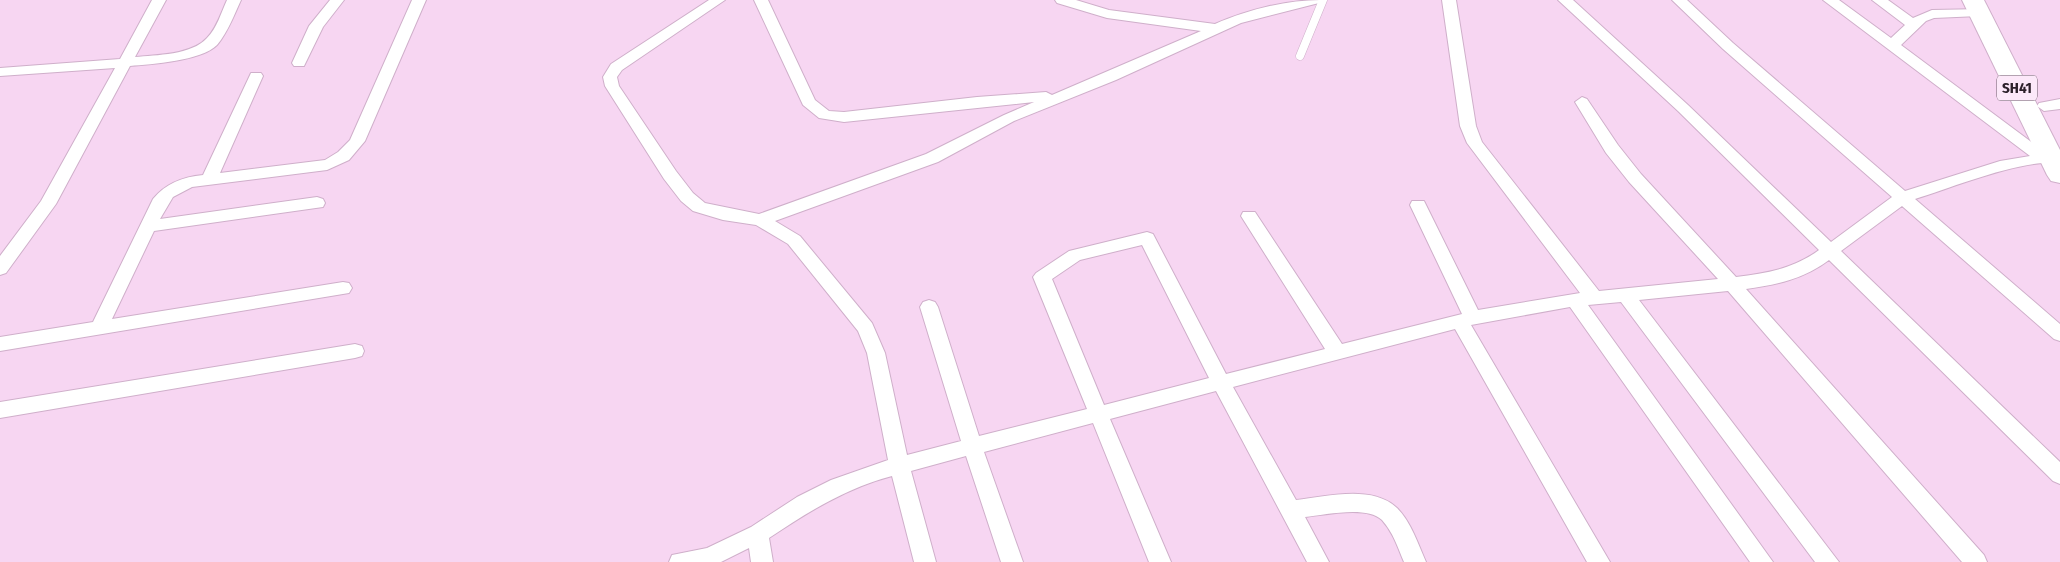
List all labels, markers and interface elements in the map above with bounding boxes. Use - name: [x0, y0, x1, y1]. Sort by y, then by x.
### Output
- road number: SH41: [1997, 76, 2037, 100]

